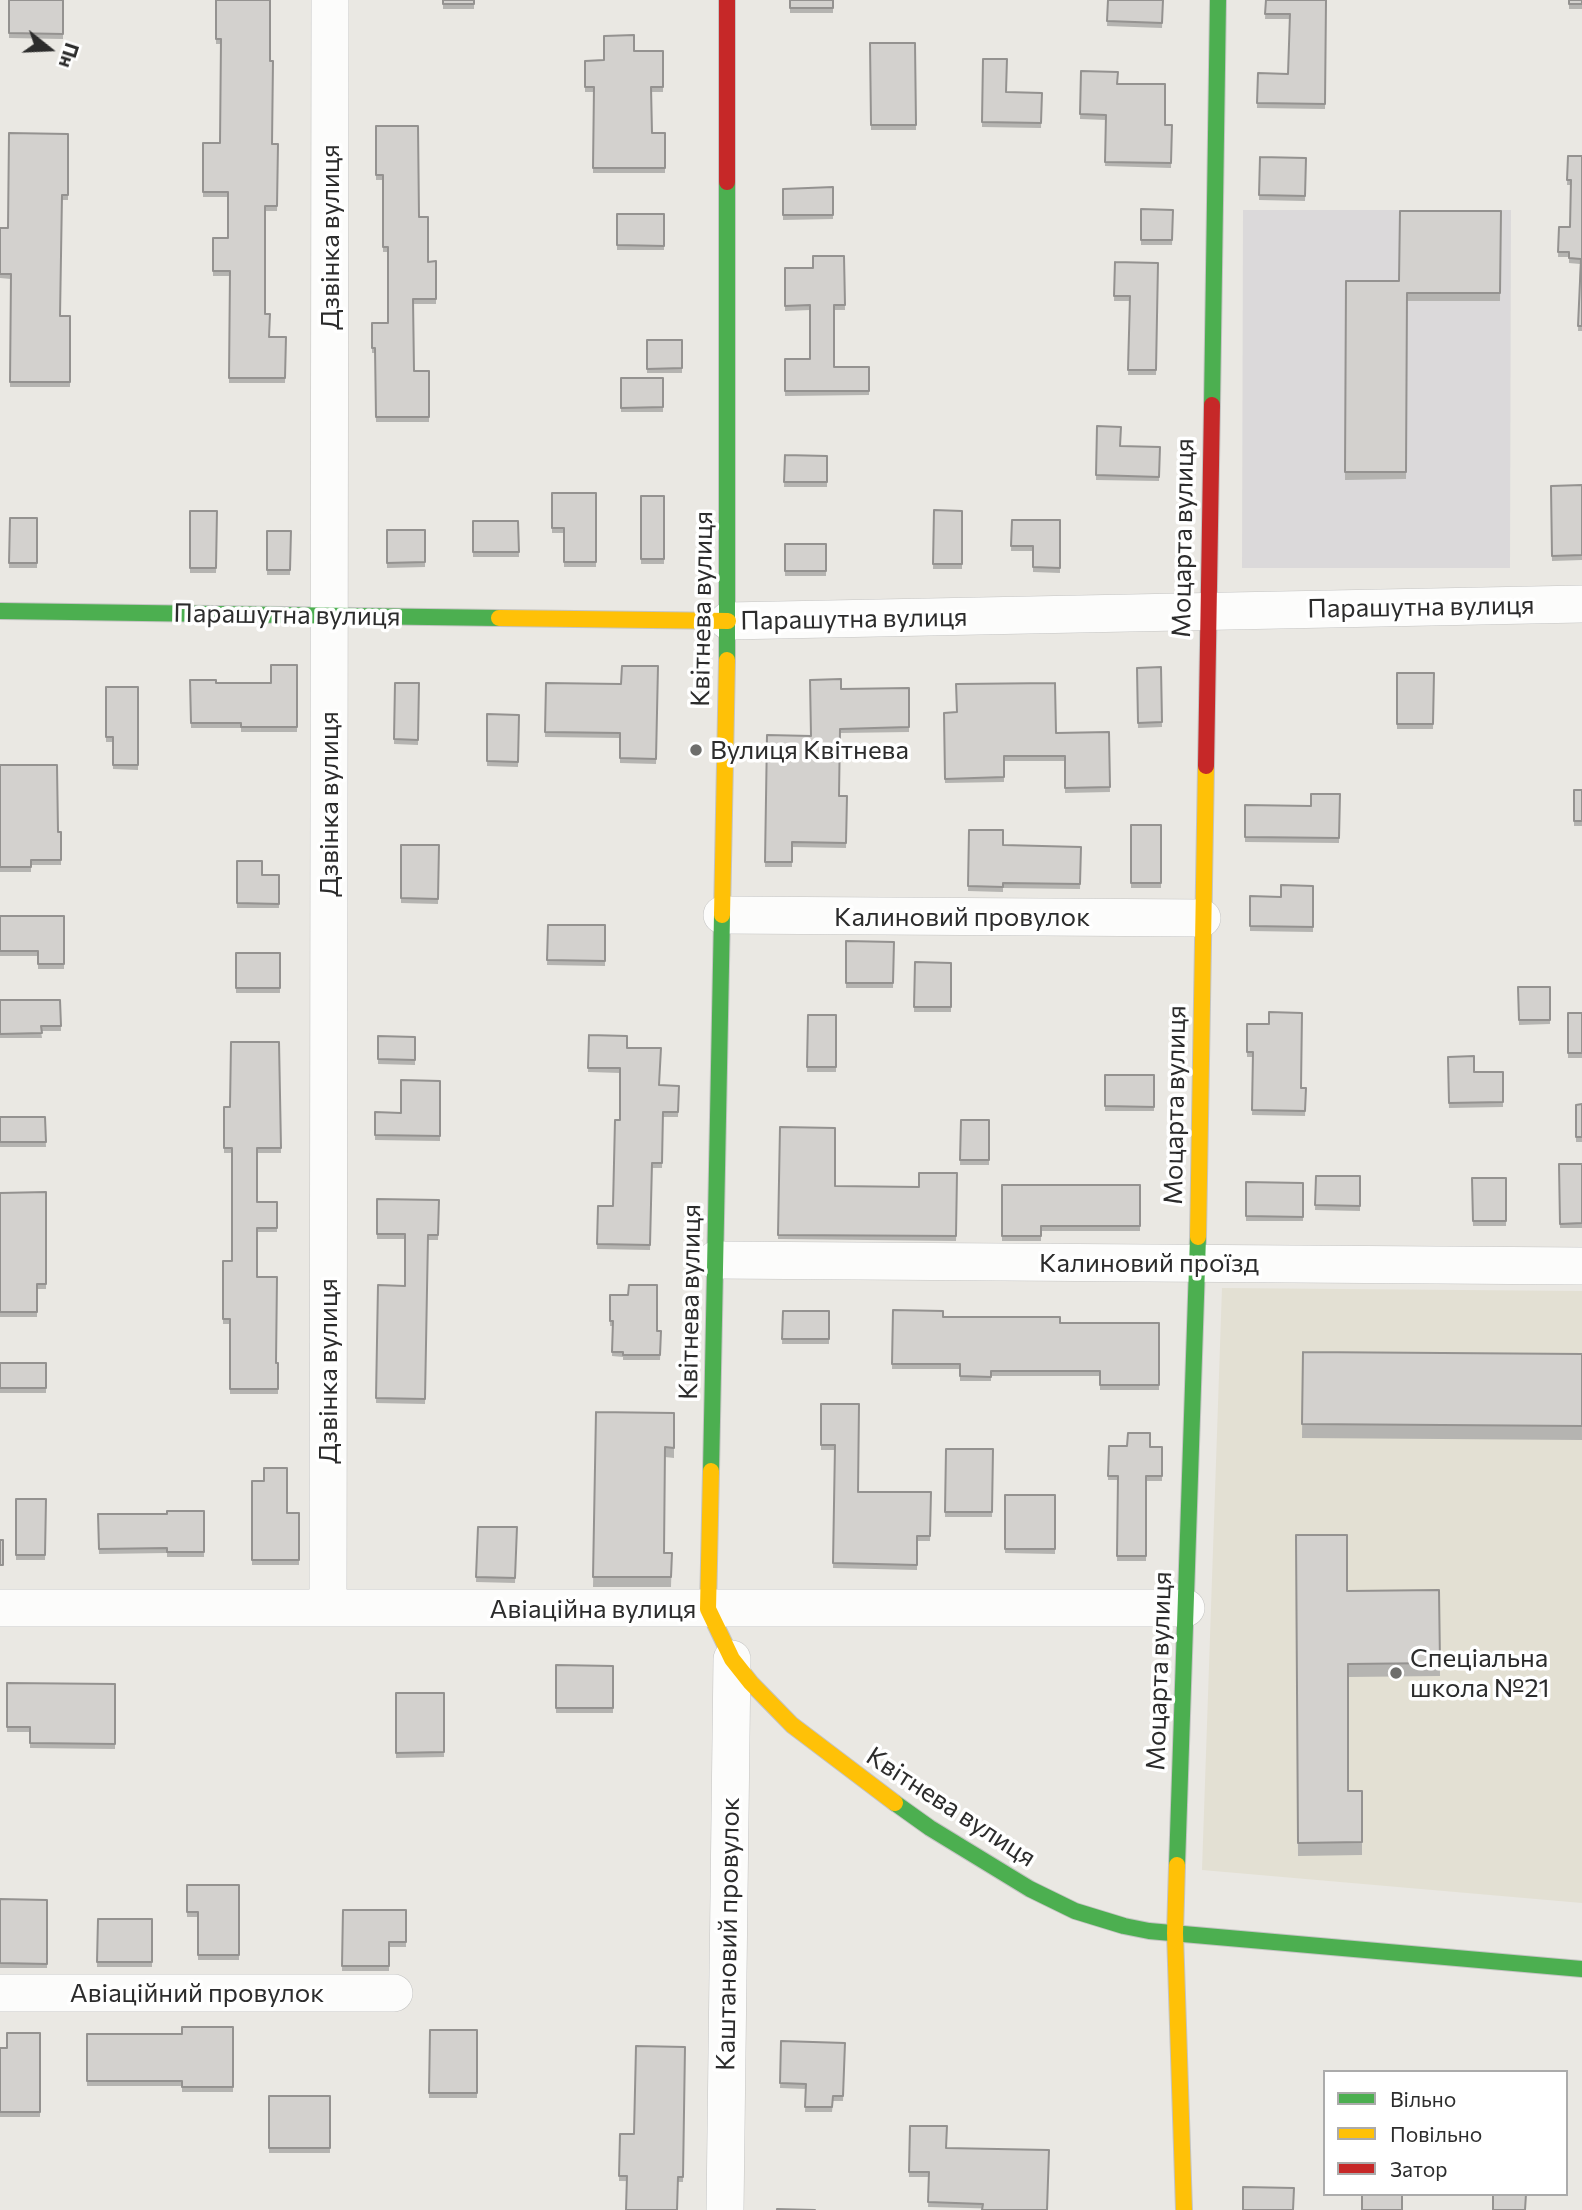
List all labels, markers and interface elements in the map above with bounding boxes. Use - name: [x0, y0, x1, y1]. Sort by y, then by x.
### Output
- north arrow: [14, 14, 84, 84]
- text: Пн: [55, 40, 84, 71]
- street label: Дзвінка вулиця: [314, 144, 346, 330]
- street label: Моцарта вулиця: [1166, 438, 1200, 638]
- street label: Квітнева вулиця: [685, 511, 719, 707]
- street label: Парашутна вулиця: [1307, 589, 1535, 625]
- street label: Парашутна вулиця: [173, 597, 401, 633]
- street label: Парашутна вулиця: [740, 601, 968, 637]
- street label: Дзвінка вулиця: [313, 711, 345, 897]
- place label: Вулиця Квітнева: [710, 734, 909, 766]
- marker: Вулиця Квітнева: [688, 742, 704, 758]
- street label: Калиновий провулок: [834, 901, 1090, 933]
- street label: Моцарта вулиця: [1158, 1005, 1192, 1205]
- street label: Квітнева вулиця: [673, 1204, 707, 1400]
- street label: Калиновий проїзд: [1039, 1247, 1259, 1279]
- street label: Дзвінка вулиця: [312, 1278, 344, 1464]
- street label: Моцарта вулиця: [1140, 1571, 1178, 1771]
- street label: Авіаційна вулиця: [490, 1593, 696, 1625]
- place label: Спеціальна школа №21: [1410, 1642, 1550, 1704]
- marker: Спеціальна школа №21: [1388, 1665, 1404, 1681]
- street label: Квітнева вулиця: [860, 1741, 1042, 1873]
- street label: Каштановий провулок: [710, 1797, 746, 2071]
- street label: Авіаційний провулок: [70, 1977, 324, 2009]
- legend: [1323, 2070, 1568, 2196]
- text: Вільно: [1390, 2086, 1456, 2111]
- text: Повільно: [1390, 2121, 1482, 2146]
- text: Затор: [1390, 2156, 1447, 2181]

